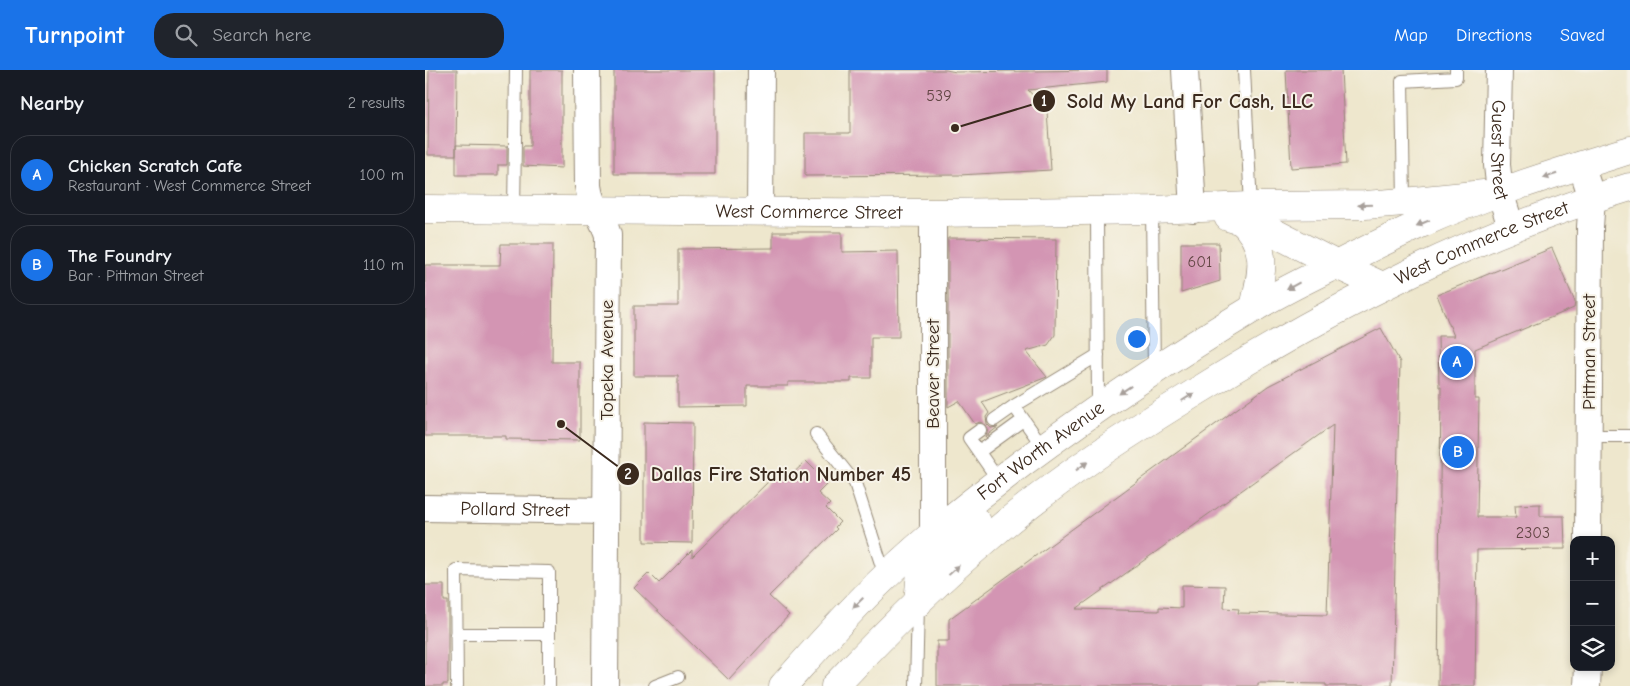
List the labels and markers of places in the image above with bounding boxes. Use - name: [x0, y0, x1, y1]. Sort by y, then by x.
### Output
- callout: Sold My Land For Cash, LLC: [1032, 83, 1323, 118]
- pin: A: [1441, 343, 1473, 381]
- pin: B: [1442, 433, 1474, 471]
- callout: Dallas Fire Station Number 45: [616, 456, 921, 491]

